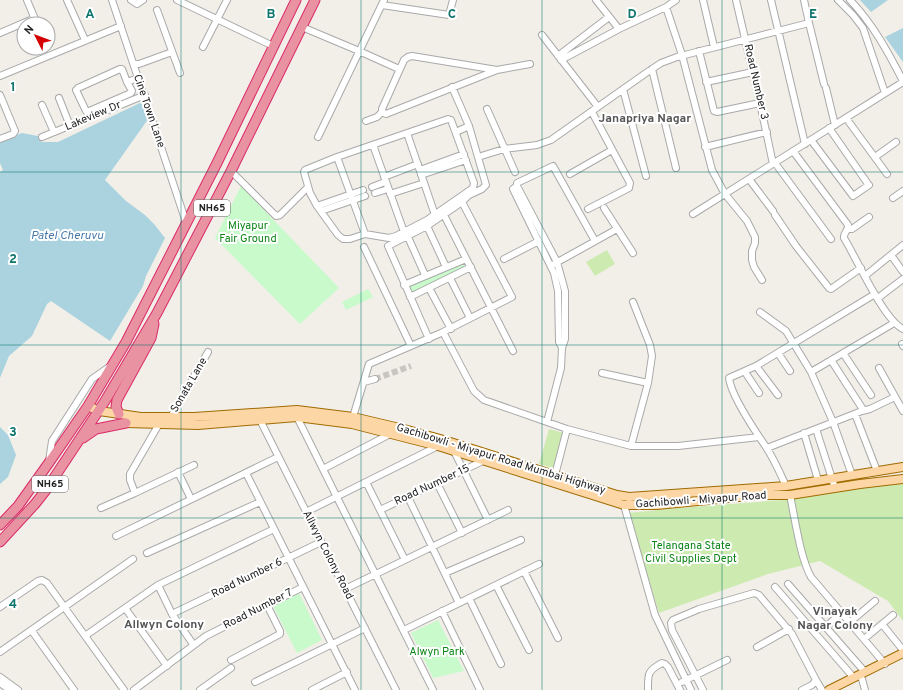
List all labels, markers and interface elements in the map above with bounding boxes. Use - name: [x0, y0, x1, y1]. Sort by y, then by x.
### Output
- text: A: [85, 7, 95, 23]
- text: B: [267, 7, 276, 23]
- text: C: [448, 7, 456, 23]
- text: D: [627, 7, 637, 23]
- text: E: [809, 7, 817, 23]
- north arrow: [16, 16, 56, 56]
- text: N: [21, 22, 37, 38]
- street label: Road Number 3: [740, 43, 772, 121]
- street label: Cine Town Lane: [130, 72, 168, 150]
- text: 1: [10, 80, 16, 96]
- street label: Lakeview Dr: [63, 98, 124, 134]
- district label: Janapriya Nagar: [599, 111, 691, 127]
- road number: NH65: [194, 200, 230, 216]
- park label: Miyapur Fair Ground: [219, 219, 277, 246]
- water label: Patel Cheruvu: [31, 228, 104, 244]
- text: 2: [9, 252, 17, 268]
- street label: Sonata Lane: [168, 355, 210, 415]
- street label: Gachibowli - Miyapur Road Mumbai Highway: [395, 420, 608, 498]
- text: 3: [9, 425, 17, 441]
- street label: Road Number 15: [392, 461, 472, 509]
- road number: NH65: [32, 476, 68, 492]
- street label: Gachibowli - Miyapur Road: [635, 488, 767, 512]
- street label: Allwyn Colony Road: [299, 508, 357, 602]
- park label: Telangana State Civil Supplies Dept: [645, 539, 737, 566]
- street label: Road Number 6: [209, 555, 285, 601]
- street label: Road Number 7: [221, 585, 295, 632]
- text: 4: [9, 597, 17, 613]
- district label: Vinayak Nagar Colony: [797, 604, 873, 634]
- district label: Allwyn Colony: [124, 617, 204, 633]
- park label: Alwyn Park: [409, 645, 465, 659]

